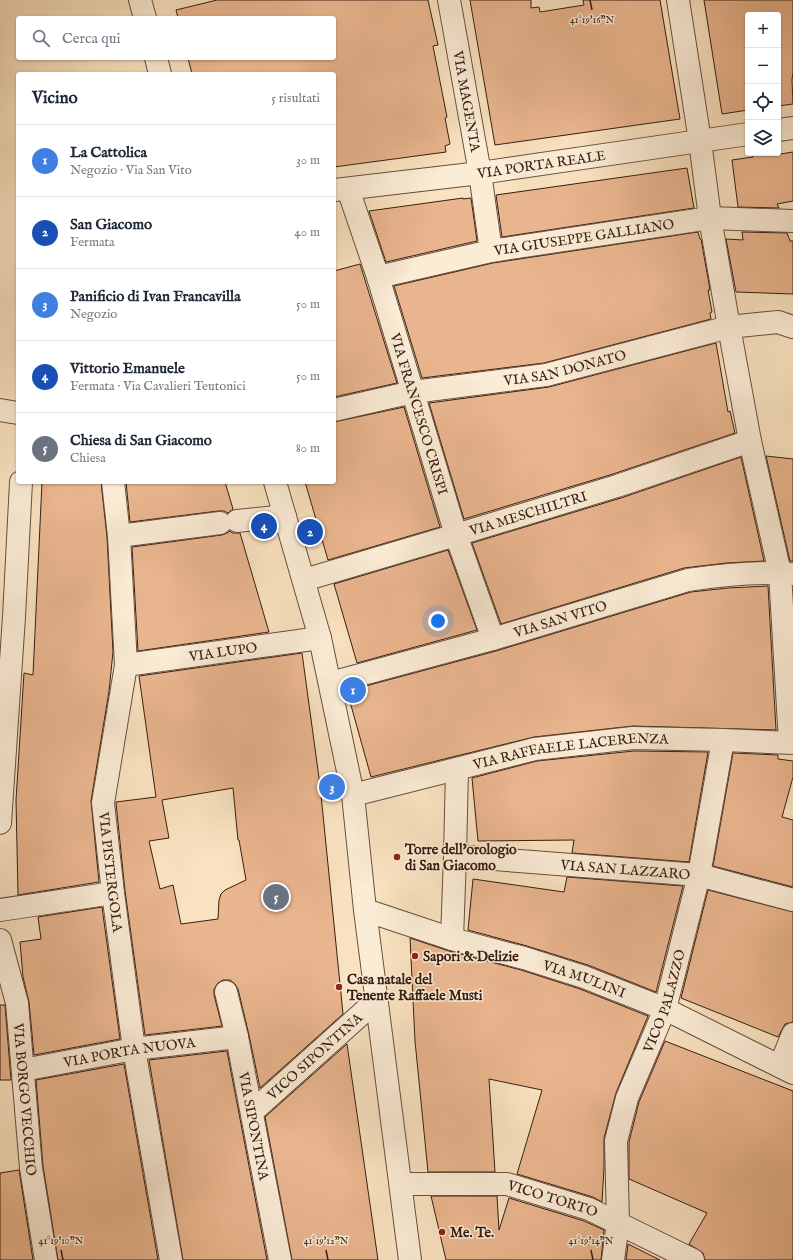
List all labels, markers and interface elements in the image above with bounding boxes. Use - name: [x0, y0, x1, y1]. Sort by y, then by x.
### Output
- map controls: [745, 12, 781, 156]
- button: +: [745, 12, 781, 48]
- text: 41°19'16"N: [570, 14, 614, 27]
- search box: [16, 16, 336, 60]
- icon: search: [30, 27, 52, 49]
- text: Cerca qui: [62, 29, 121, 48]
- button: −: [745, 48, 781, 84]
- street label: VIA MAGENTA: [448, 49, 484, 154]
- button: locate: [745, 84, 781, 120]
- text: Vicino: [32, 88, 78, 109]
- text: 5 risultati: [271, 90, 320, 107]
- button: layers: [745, 120, 781, 156]
- text: La Cattolica: [70, 143, 147, 162]
- street label: VIA PORTA REALE: [475, 147, 607, 183]
- text: 1: [43, 152, 47, 169]
- text: 30 m: [296, 152, 320, 169]
- text: Negozio · Via San Vito: [70, 162, 192, 179]
- text: San Giacomo: [70, 215, 152, 234]
- street label: VIA GIUSEPPE GALLIANO: [492, 215, 676, 261]
- text: 2: [42, 224, 48, 241]
- text: 40 m: [294, 224, 320, 241]
- text: Fermata: [70, 234, 115, 251]
- text: Panificio di Ivan Francavilla: [70, 287, 241, 306]
- text: 3: [43, 296, 47, 313]
- text: 50 m: [296, 296, 320, 313]
- text: Negozio: [70, 306, 117, 323]
- street label: VIA FRANCESCO CRISPI: [385, 330, 451, 497]
- street label: VIA SAN DONATO: [502, 346, 629, 390]
- text: Vittorio Emanuele: [70, 359, 185, 378]
- text: 4: [42, 368, 48, 385]
- text: 50 m: [296, 368, 320, 385]
- text: Fermata · Via Cavalieri Teutonici: [70, 378, 246, 395]
- text: Chiesa di San Giacomo: [70, 431, 212, 450]
- text: 5: [43, 440, 47, 457]
- text: 80 m: [296, 440, 320, 457]
- text: Chiesa: [70, 450, 106, 467]
- street label: VIA MESCHILTRI: [467, 488, 590, 541]
- pin: 4: [251, 511, 277, 541]
- pin: 2: [297, 517, 323, 547]
- street label: VIA SAN VITO: [511, 597, 610, 643]
- your location: [428, 611, 448, 631]
- street label: VIA LUPO: [187, 639, 259, 666]
- pin: 1: [340, 675, 366, 705]
- street label: VIA RAFFAELE LACERENZA: [470, 730, 669, 775]
- pin: 3: [319, 772, 345, 802]
- street label: VIA PISTERGOLA: [94, 810, 126, 934]
- place label: Torre dell'orologio di San Giacomo: [404, 841, 517, 875]
- marker: Torre dell'orologio di San Giacomo: [392, 852, 402, 862]
- street label: VIA SAN LAZZARO: [559, 856, 691, 884]
- pin: 5: [263, 882, 289, 912]
- street label: VICO PALAZZO: [639, 947, 690, 1056]
- place label: Sapori & Delizie: [423, 948, 519, 966]
- marker: Sapori & Delizie: [410, 951, 420, 961]
- street label: VIA MULINI: [539, 956, 628, 1003]
- place label: Casa natale del Tenente Raffaele Musti: [346, 971, 483, 1005]
- marker: Casa natale del Tenente Raffaele Musti: [334, 982, 344, 992]
- street label: VICO SIPONTINA: [263, 1009, 367, 1105]
- street label: VIA BORGO VECCHIO: [9, 1022, 40, 1178]
- street label: VIA PORTA NUOVA: [61, 1034, 197, 1072]
- street label: VIA SIPONTINA: [234, 1069, 273, 1183]
- street label: VICO TORTO: [504, 1176, 601, 1222]
- place label: Me. Te.: [450, 1224, 494, 1242]
- marker: Me. Te.: [437, 1227, 447, 1237]
- text: 41°19'10"N: [39, 1235, 84, 1248]
- text: 41°19'12"N: [304, 1235, 349, 1248]
- text: 41°19'14"N: [569, 1235, 614, 1248]

